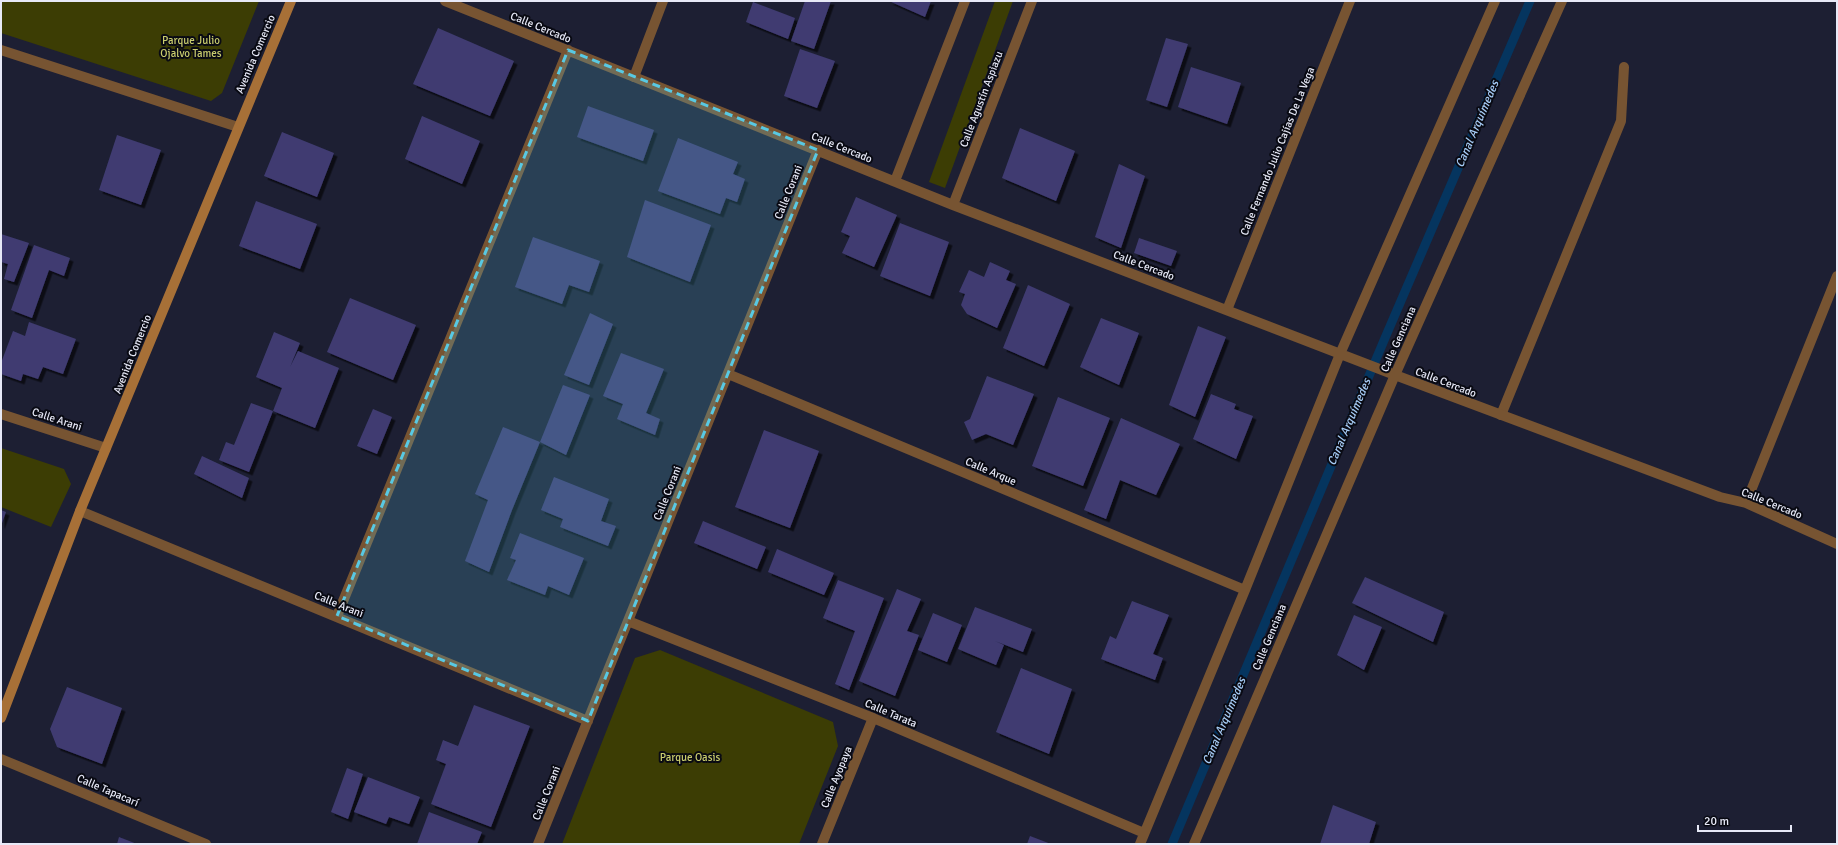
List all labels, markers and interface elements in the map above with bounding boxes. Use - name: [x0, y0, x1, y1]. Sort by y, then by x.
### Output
- street label: Calle Cercado: [508, 9, 573, 46]
- street label: Avenida Comercio: [233, 13, 278, 95]
- park label: Parque Julio Ojalvo Tames: [160, 34, 222, 60]
- street label: Calle Agustín Aspiazu: [957, 49, 1006, 149]
- street label: Calle Fernando Julio Cajías De La Vega: [1238, 65, 1317, 237]
- water label: Canal Arquímedes: [1452, 77, 1503, 170]
- street label: Calle Cercado: [809, 129, 874, 166]
- street label: Calle Corani: [772, 163, 805, 221]
- street label: Calle Cercado: [1111, 248, 1177, 283]
- street label: Calle Genciana: [1378, 304, 1419, 374]
- street label: Avenida Comercio: [111, 313, 154, 396]
- street label: Calle Cercado: [1413, 365, 1479, 400]
- water label: Canal Arquímedes: [1324, 375, 1375, 468]
- street label: Calle Arani: [30, 405, 83, 434]
- street label: Calle Arque: [963, 455, 1018, 488]
- street label: Calle Corani: [651, 464, 684, 522]
- street label: Calle Cercado: [1739, 485, 1804, 522]
- street label: Calle Arani: [312, 589, 365, 620]
- street label: Calle Genciana: [1250, 602, 1289, 672]
- water label: Canal Arquímedes: [1199, 674, 1250, 767]
- street label: Calle Tarata: [863, 697, 919, 730]
- street label: Calle Ayopaya: [818, 744, 855, 810]
- park label: Parque Oasis: [660, 751, 720, 764]
- street label: Calle Corani: [530, 764, 563, 822]
- street label: Calle Tapacarí: [75, 772, 141, 809]
- scale bar: [1698, 807, 1791, 833]
- text: 20 m: [1704, 814, 1729, 829]

